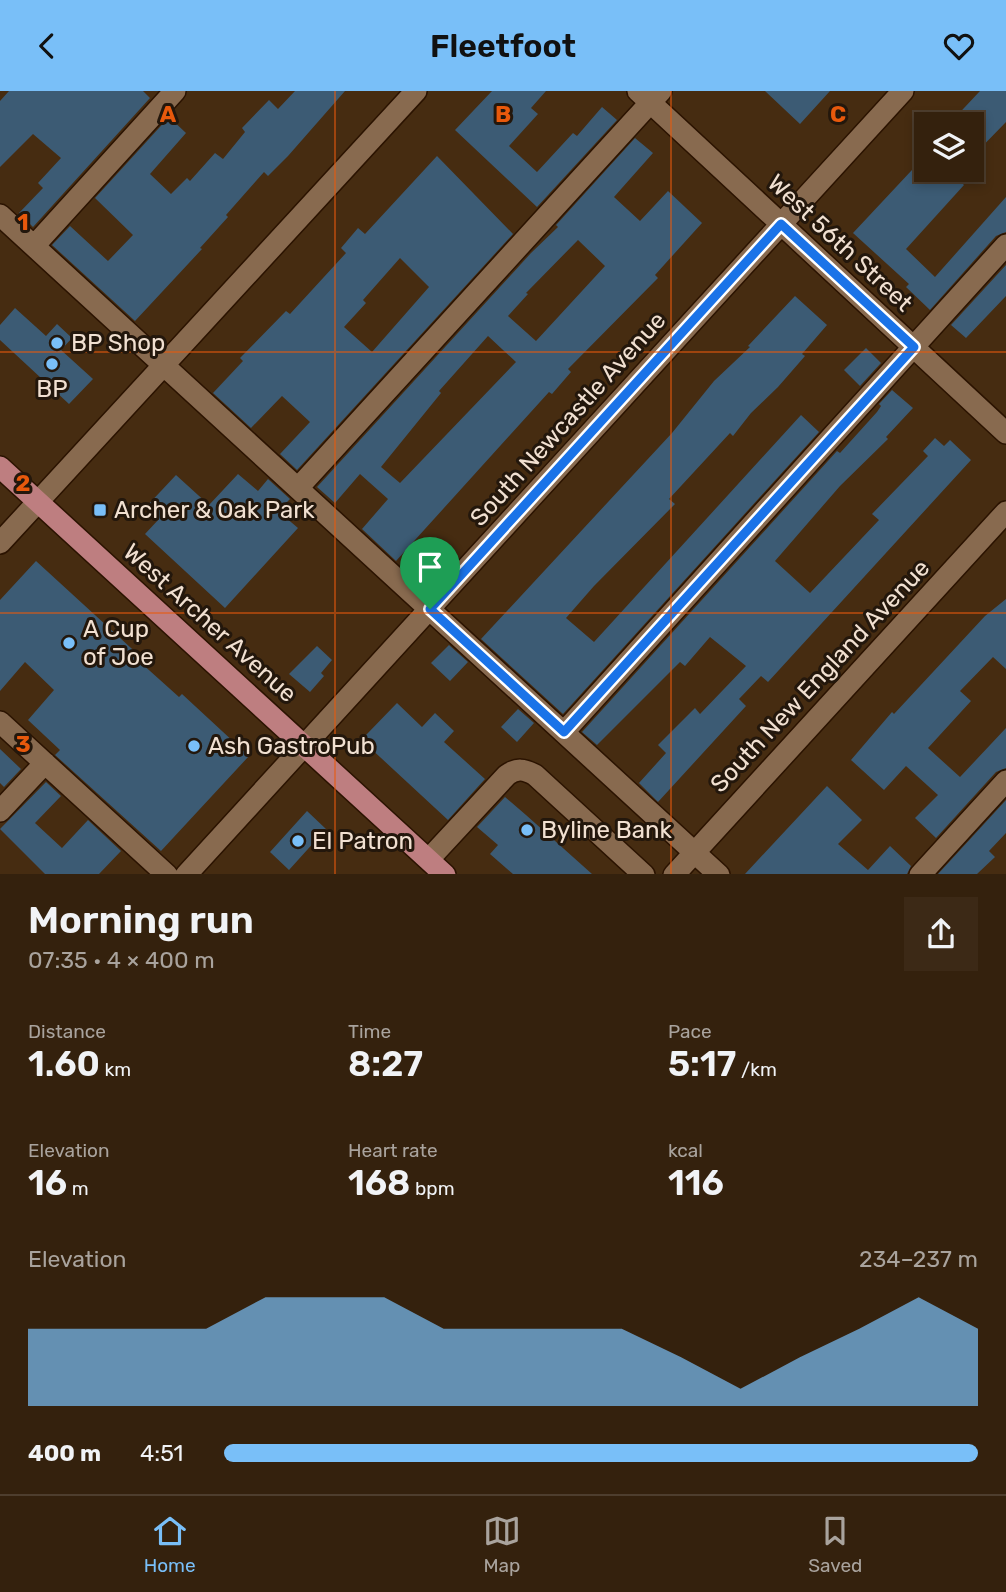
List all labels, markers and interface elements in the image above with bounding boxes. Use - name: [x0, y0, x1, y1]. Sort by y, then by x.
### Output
- icon: back: [28, 27, 66, 65]
- text: Fleetfoot: [430, 27, 576, 65]
- icon: heart: [940, 27, 978, 65]
- text: A: [160, 100, 177, 128]
- text: B: [495, 100, 511, 128]
- text: C: [830, 100, 846, 128]
- map controls: [914, 112, 984, 182]
- button: layers: [914, 112, 984, 182]
- street label: West 56th Street: [762, 169, 918, 317]
- text: 1: [17, 208, 29, 236]
- street label: South Newcastle Avenue: [464, 306, 672, 532]
- place label: BP Shop: [71, 329, 165, 357]
- marker: BP Shop: [49, 335, 65, 351]
- marker: BP: [44, 356, 60, 372]
- place label: BP: [36, 375, 68, 403]
- text: 2: [16, 469, 30, 497]
- place label: Archer & Oak Park: [114, 496, 315, 524]
- marker: Archer & Oak Park: [92, 502, 108, 518]
- pin: [400, 537, 460, 609]
- street label: West Archer Avenue: [118, 538, 302, 708]
- icon: arrive: [411, 548, 449, 586]
- street label: South New England Avenue: [705, 554, 935, 798]
- place label: A Cup of Joe: [83, 615, 154, 671]
- marker: A Cup of Joe: [61, 635, 77, 651]
- text: 3: [15, 730, 31, 758]
- place label: Ash GastroPub: [208, 732, 375, 760]
- marker: Ash GastroPub: [186, 738, 202, 754]
- place label: Byline Bank: [541, 816, 673, 844]
- marker: Byline Bank: [519, 822, 535, 838]
- place label: El Patron: [312, 827, 413, 855]
- marker: El Patron: [290, 833, 306, 849]
- text: Morning run: [28, 897, 254, 943]
- button: share: [904, 897, 978, 971]
- text: 07:35 · 4 × 400 m: [28, 946, 215, 974]
- text: Distance: [28, 1020, 106, 1043]
- text: Time: [348, 1020, 391, 1043]
- text: Pace: [668, 1020, 712, 1043]
- text: 1.60: [28, 1043, 100, 1085]
- text: 8:27: [348, 1043, 423, 1085]
- text: 5:17: [668, 1043, 736, 1085]
- text: km: [100, 1058, 131, 1081]
- text: /km: [736, 1058, 777, 1081]
- text: Elevation: [28, 1139, 109, 1162]
- text: Heart rate: [348, 1139, 438, 1162]
- text: kcal: [668, 1139, 703, 1162]
- text: 16: [28, 1162, 67, 1204]
- text: 168: [348, 1162, 410, 1204]
- text: 116: [668, 1162, 724, 1204]
- text: m: [67, 1177, 89, 1200]
- text: bpm: [410, 1177, 455, 1200]
- text: Elevation: [28, 1245, 127, 1273]
- text: 234–237 m: [859, 1245, 978, 1273]
- text: 400 m: [28, 1439, 101, 1467]
- text: 4:51: [140, 1439, 183, 1467]
- tab: Home: [144, 1512, 196, 1577]
- tab: Map: [483, 1512, 521, 1577]
- tab: Saved: [808, 1512, 862, 1577]

